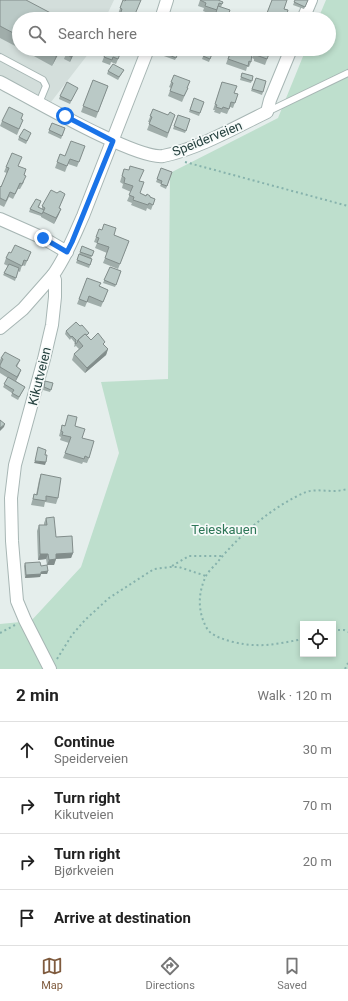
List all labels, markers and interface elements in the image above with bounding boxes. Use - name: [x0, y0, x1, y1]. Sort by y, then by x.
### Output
- search box: [12, 12, 336, 56]
- icon: search: [26, 23, 48, 45]
- text: Search here: [58, 25, 137, 43]
- route start: [56, 107, 74, 125]
- street label: Speiderveien: [170, 118, 244, 159]
- route end: [34, 229, 52, 247]
- street label: Kikutveien: [25, 345, 54, 407]
- park label: Teieskauen: [191, 522, 257, 537]
- map controls: [300, 621, 336, 657]
- button: locate: [300, 621, 336, 657]
- text: 2 min: [16, 685, 59, 705]
- text: Walk · 120 m: [257, 688, 332, 703]
- text: Continue: [54, 733, 115, 751]
- icon: ahead: [16, 739, 38, 761]
- text: 30 m: [303, 742, 332, 757]
- text: Speiderveien: [54, 751, 128, 766]
- text: Turn right: [54, 789, 120, 807]
- icon: right: [16, 795, 38, 817]
- text: 70 m: [303, 798, 332, 813]
- text: Kikutveien: [54, 807, 114, 822]
- text: Turn right: [54, 845, 120, 863]
- icon: right: [16, 851, 38, 873]
- text: 20 m: [303, 854, 332, 869]
- text: Bjørkveien: [54, 863, 114, 878]
- icon: arrive: [16, 907, 38, 929]
- text: Arrive at destination: [54, 909, 191, 927]
- tab: Map: [41, 955, 63, 992]
- tab: Directions: [145, 955, 195, 992]
- tab: Saved: [277, 955, 307, 992]

